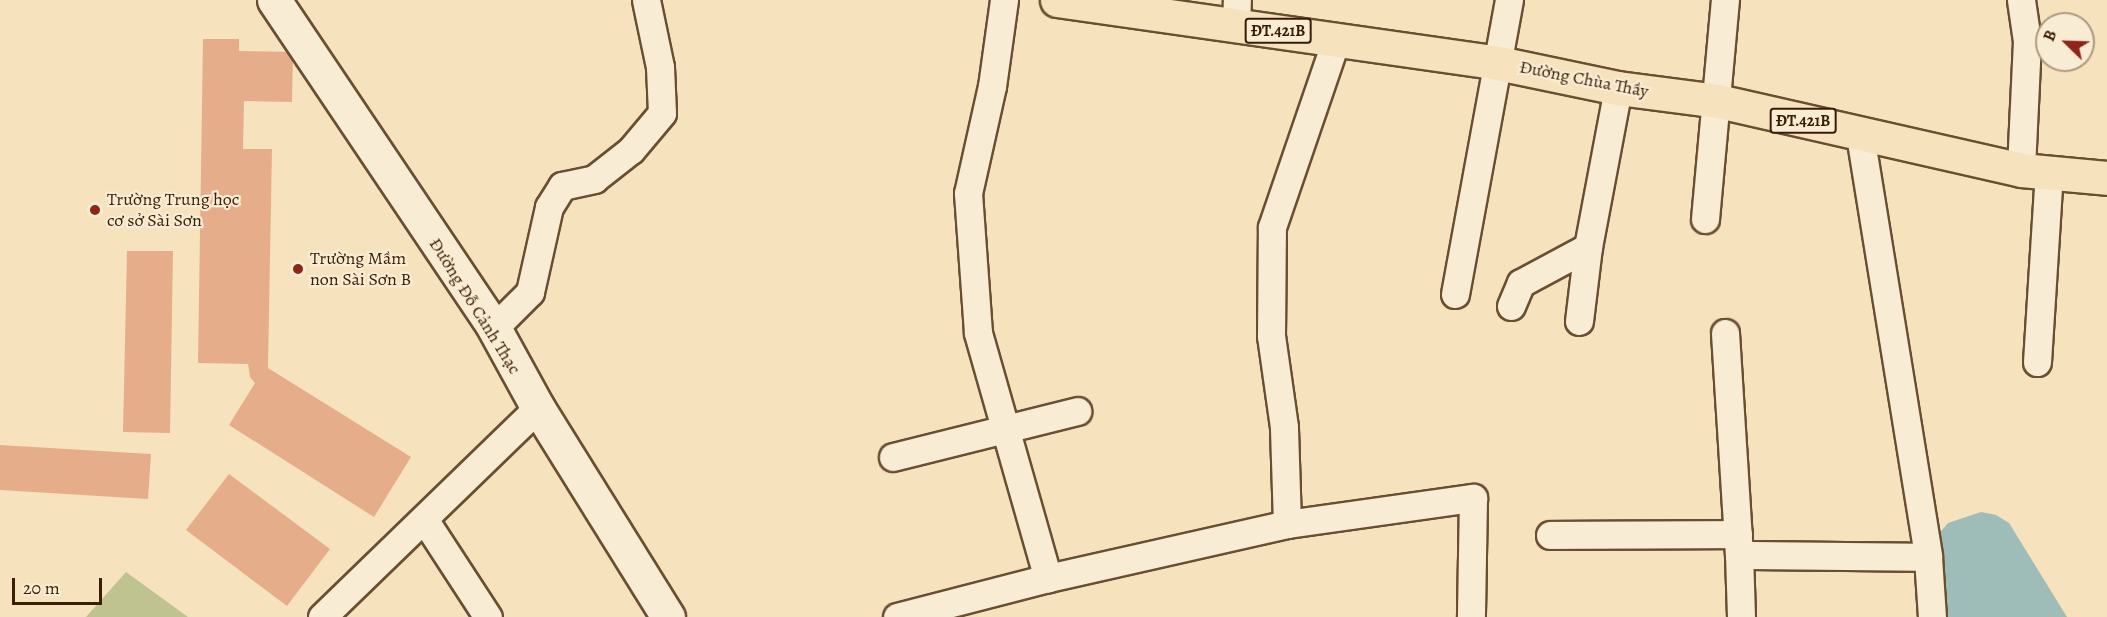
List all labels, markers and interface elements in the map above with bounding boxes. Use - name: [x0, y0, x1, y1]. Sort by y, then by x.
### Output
- north arrow: [2035, 12, 2095, 72]
- road number: ĐT.421B: [1244, 18, 1312, 44]
- text: B: [2038, 27, 2062, 45]
- street label: Đường Chùa Thầy: [1518, 56, 1650, 102]
- road number: ĐT.421B: [1768, 108, 1838, 134]
- place label: Trường Trung học cơ sở Sài Sơn: [107, 189, 239, 232]
- marker: Trường Trung học cơ sở Sài Sơn: [88, 203, 102, 217]
- street label: Đường Đỗ Cảnh Thạc: [424, 234, 526, 378]
- place label: Trường Mầm non Sài Sơn B: [310, 248, 411, 290]
- marker: Trường Mầm non Sài Sơn B: [291, 262, 305, 276]
- scale bar: [15, 566, 105, 604]
- text: 20 m: [23, 576, 60, 600]

